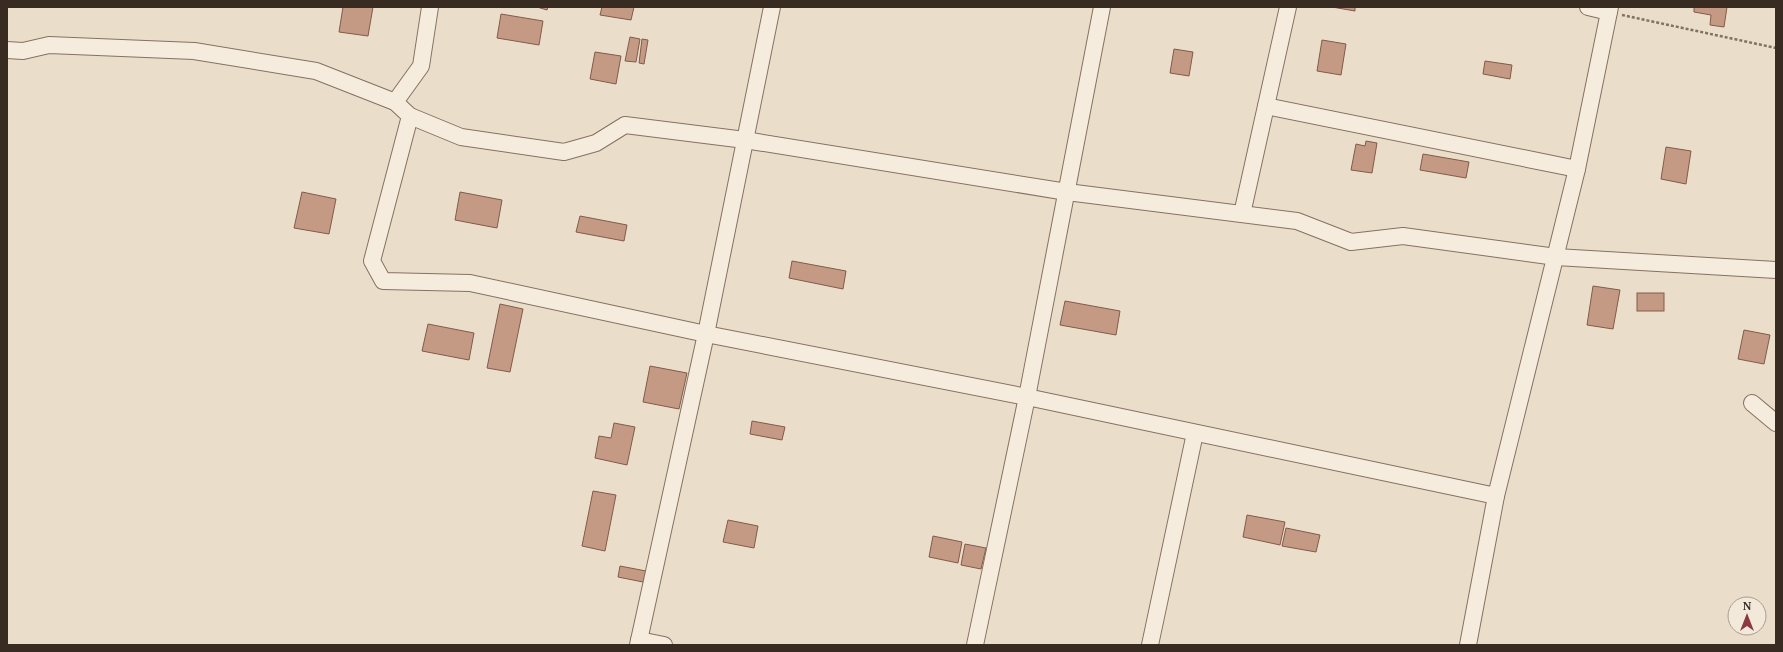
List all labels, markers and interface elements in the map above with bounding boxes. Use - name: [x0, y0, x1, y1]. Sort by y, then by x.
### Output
- north arrow: [1727, 596, 1767, 636]
- text: N: [1743, 598, 1752, 613]

